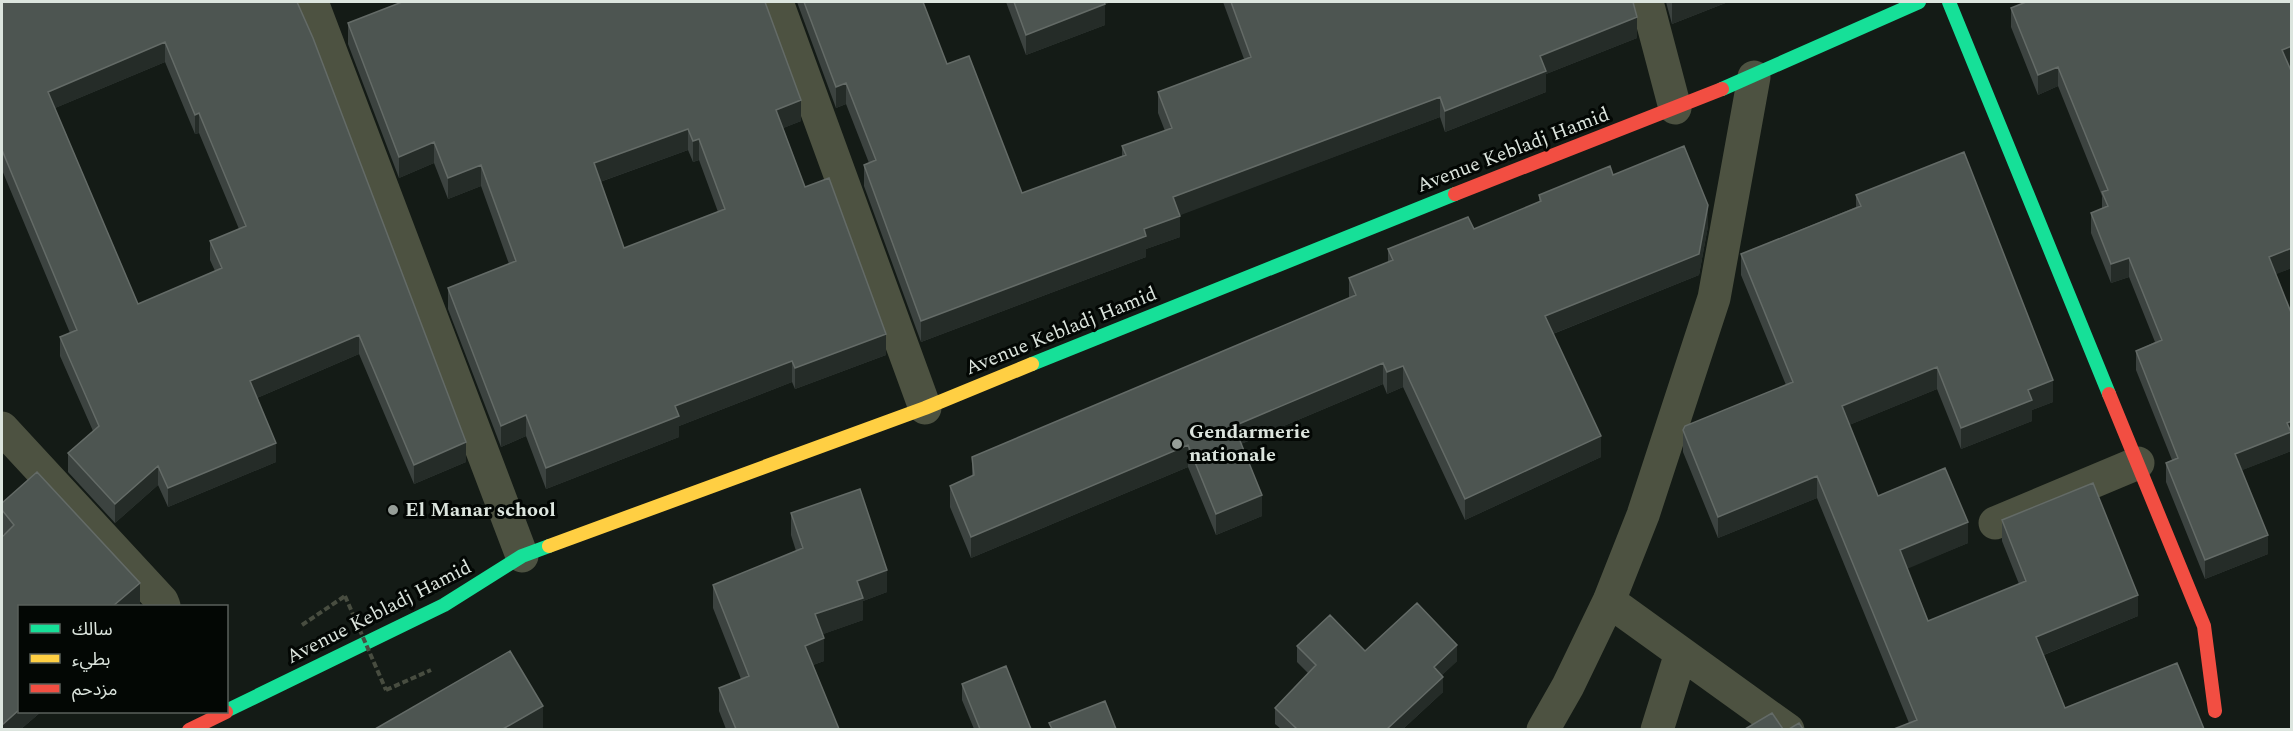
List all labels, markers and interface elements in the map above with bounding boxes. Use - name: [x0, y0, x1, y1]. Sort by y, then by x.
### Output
- street label: Avenue Kebladj Hamid: [1412, 99, 1614, 201]
- street label: Avenue Kebladj Hamid: [961, 279, 1161, 383]
- place label: Gendarmerie nationale: [1189, 417, 1310, 470]
- marker: Gendarmerie nationale: [1170, 437, 1184, 451]
- place label: El Manar school: [405, 495, 556, 525]
- marker: El Manar school: [386, 503, 400, 517]
- street label: Avenue Kebladj Hamid: [281, 552, 477, 672]
- legend: [18, 605, 228, 713]
- text: سالك: [72, 616, 113, 643]
- text: بطيء: [72, 646, 110, 673]
- text: مزدحم: [72, 676, 117, 703]

